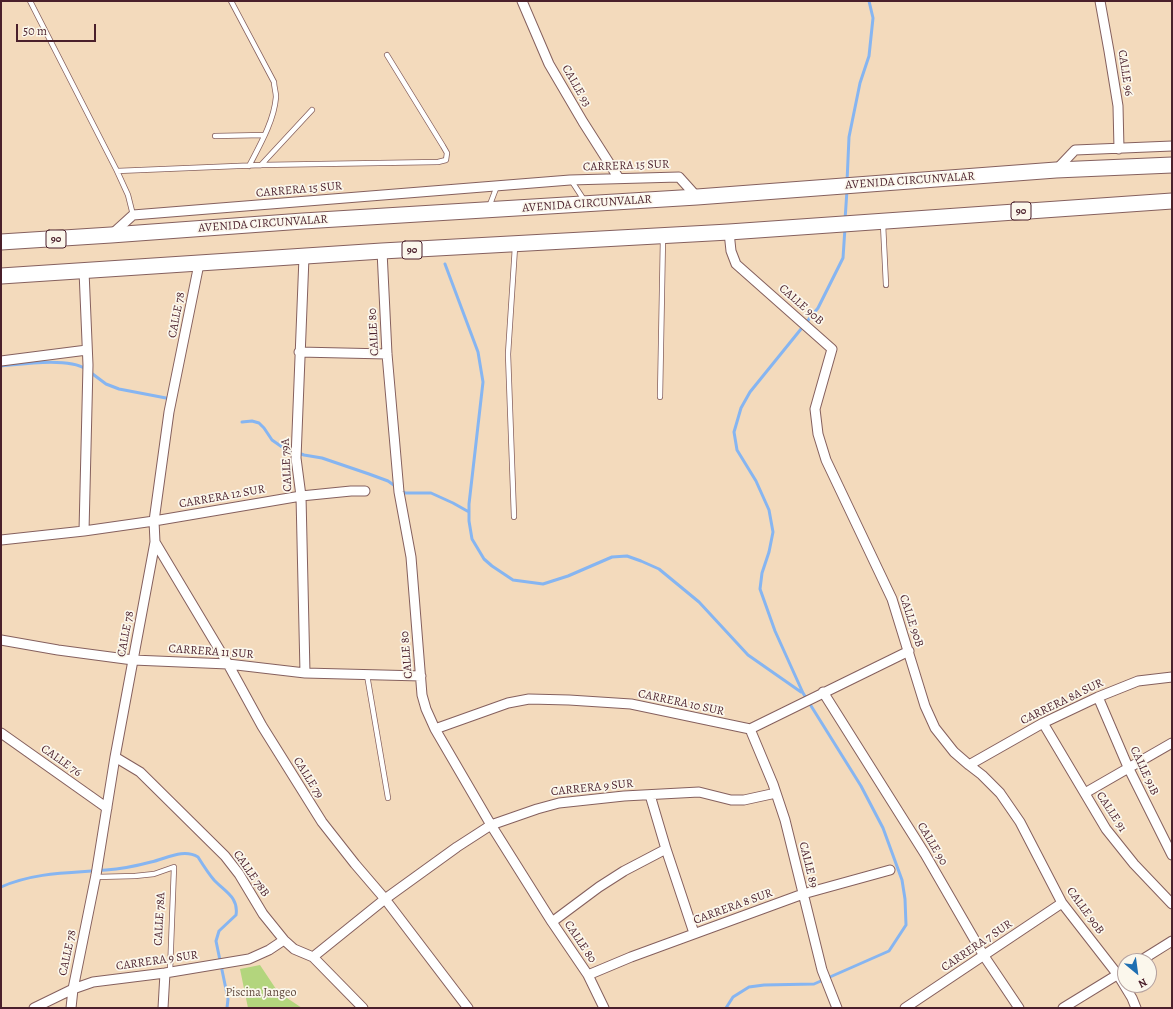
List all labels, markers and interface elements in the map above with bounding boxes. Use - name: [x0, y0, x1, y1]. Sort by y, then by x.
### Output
- scale bar: [18, 16, 98, 42]
- text: 50 m: [23, 23, 47, 39]
- street label: CALLE 96: [1114, 49, 1136, 97]
- street label: CALLE 93: [558, 62, 594, 110]
- street label: CARRERA 15 SUR: [583, 157, 669, 175]
- street label: AVENIDA CIRCUNVALAR: [845, 169, 975, 193]
- street label: CARRERA 15 SUR: [255, 179, 343, 201]
- street label: AVENIDA CIRCUNVALAR: [522, 192, 652, 216]
- road number: 90: [1011, 202, 1031, 220]
- street label: AVENIDA CIRCUNVALAR: [198, 212, 328, 236]
- road number: 90: [46, 230, 66, 248]
- road number: 90: [402, 241, 422, 259]
- street label: CALLE 90B: [776, 282, 826, 328]
- street label: CALLE 78: [165, 291, 189, 339]
- street label: CALLE 80: [366, 308, 382, 356]
- street label: CALLE 79A: [278, 438, 296, 492]
- street label: CARRERA 12 SUR: [178, 482, 266, 512]
- street label: CALLE 90B: [896, 593, 926, 649]
- street label: CALLE 78: [114, 610, 138, 658]
- street label: CALLE 80: [398, 631, 416, 679]
- street label: CARRERA 11 SUR: [168, 642, 254, 662]
- street label: CARRERA 8A SUR: [1018, 676, 1106, 728]
- street label: CARRERA 10 SUR: [637, 687, 725, 719]
- street label: CALLE 76: [38, 742, 84, 780]
- street label: CALLE 91B: [1126, 744, 1162, 798]
- street label: CALLE 79: [290, 755, 326, 801]
- street label: CARRERA 9 SUR: [550, 777, 634, 799]
- street label: CALLE 91: [1093, 789, 1129, 835]
- street label: CALLE 90: [914, 820, 950, 868]
- street label: CALLE 89: [795, 840, 821, 890]
- street label: CALLE 78B: [230, 848, 272, 900]
- street label: CALLE 90B: [1063, 885, 1107, 937]
- street label: CARRERA 8 SUR: [692, 886, 774, 928]
- street label: CALLE 78A: [151, 892, 169, 946]
- street label: CARRERA 7 SUR: [939, 917, 1015, 975]
- street label: CALLE 80: [561, 918, 599, 966]
- street label: CALLE 78: [56, 929, 80, 977]
- street label: CARRERA 9 SUR: [115, 948, 199, 974]
- north arrow: [1117, 953, 1157, 993]
- text: N: [1135, 975, 1150, 992]
- park label: Piscina Jangeo: [226, 986, 296, 1000]

